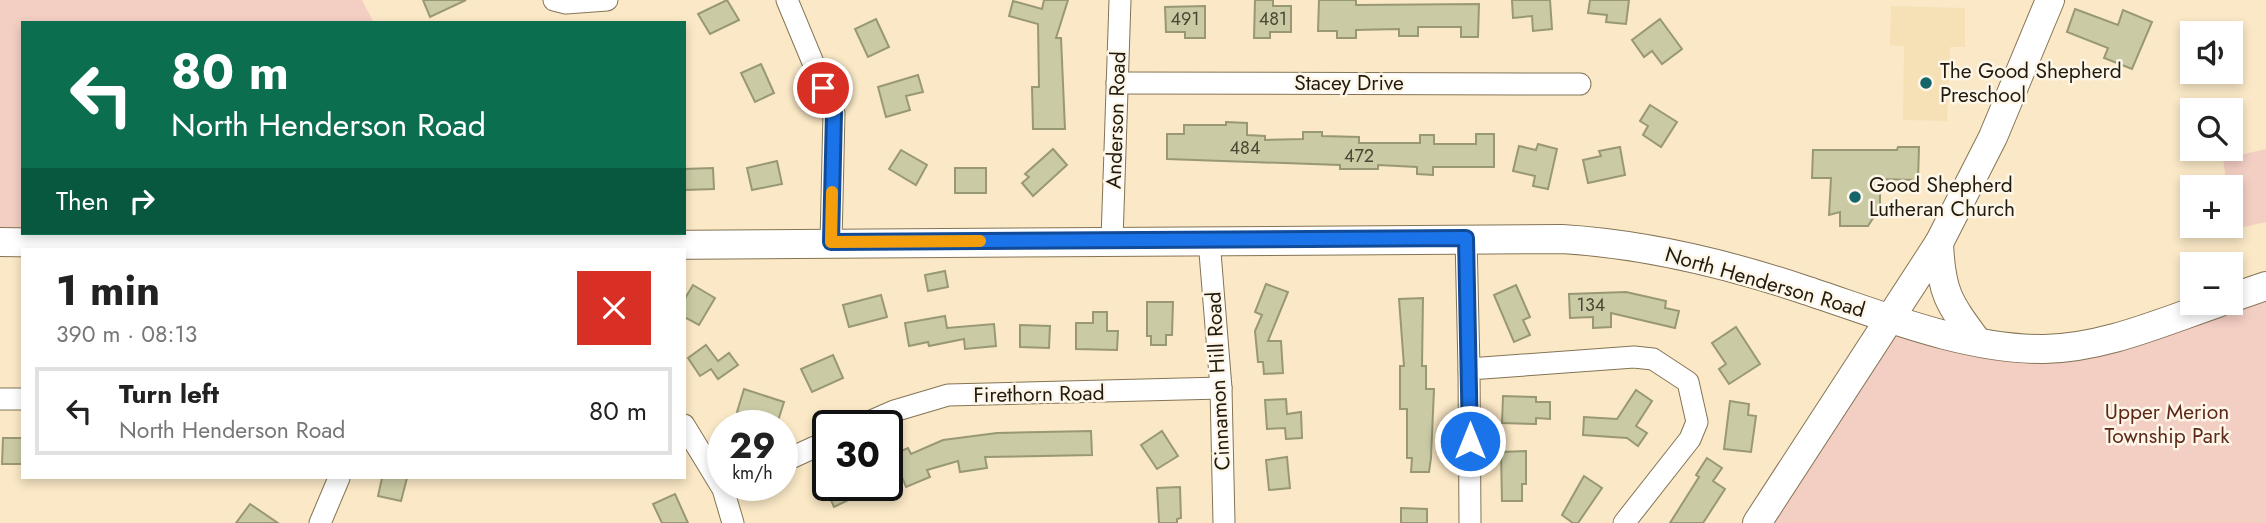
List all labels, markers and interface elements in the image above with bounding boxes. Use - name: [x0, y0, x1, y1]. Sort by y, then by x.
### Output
- house number: 491: [1171, 6, 1199, 32]
- house number: 481: [1259, 6, 1287, 32]
- map controls: [2180, 21, 2243, 315]
- button: sound: [2180, 21, 2243, 84]
- text: 80 m: [171, 37, 289, 107]
- icon: left: [56, 49, 147, 140]
- street label: Anderson Road: [1099, 51, 1133, 189]
- place label: The Good Shepherd Preschool: [1940, 56, 2122, 110]
- pin: [793, 58, 853, 118]
- street label: Stacey Drive: [1294, 68, 1404, 98]
- icon: arrive: [804, 69, 842, 107]
- marker: The Good Shepherd Preschool: [1918, 75, 1934, 91]
- button: search: [2180, 98, 2243, 161]
- text: North Henderson Road: [171, 102, 486, 148]
- house number: 484: [1230, 135, 1260, 161]
- house number: 472: [1344, 143, 1374, 169]
- place label: Good Shepherd Lutheran Church: [1869, 170, 2015, 224]
- button: +: [2180, 175, 2243, 238]
- text: Then: [56, 182, 109, 220]
- icon: right: [123, 182, 161, 220]
- marker: Good Shepherd Lutheran Church: [1847, 189, 1863, 205]
- street label: North Henderson Road: [1662, 239, 1868, 325]
- button: −: [2180, 252, 2243, 315]
- text: 1 min: [56, 260, 160, 321]
- button: close: [577, 271, 651, 345]
- street label: Cinnamon Hill Road: [1198, 291, 1238, 471]
- house number: 134: [1577, 292, 1605, 318]
- text: 390 m · 08:13: [56, 317, 197, 351]
- text: Turn left: [119, 375, 219, 413]
- street label: Firethorn Road: [973, 378, 1105, 410]
- icon: left: [60, 392, 98, 430]
- text: 80 m: [589, 392, 647, 430]
- park label: Upper Merion Township Park: [2105, 397, 2230, 451]
- position arrow: [1433, 404, 1507, 478]
- speed limit sign: 30: [812, 410, 903, 501]
- text: North Henderson Road: [119, 413, 345, 447]
- text: 29: [729, 421, 776, 471]
- text: km/h: [732, 460, 773, 486]

